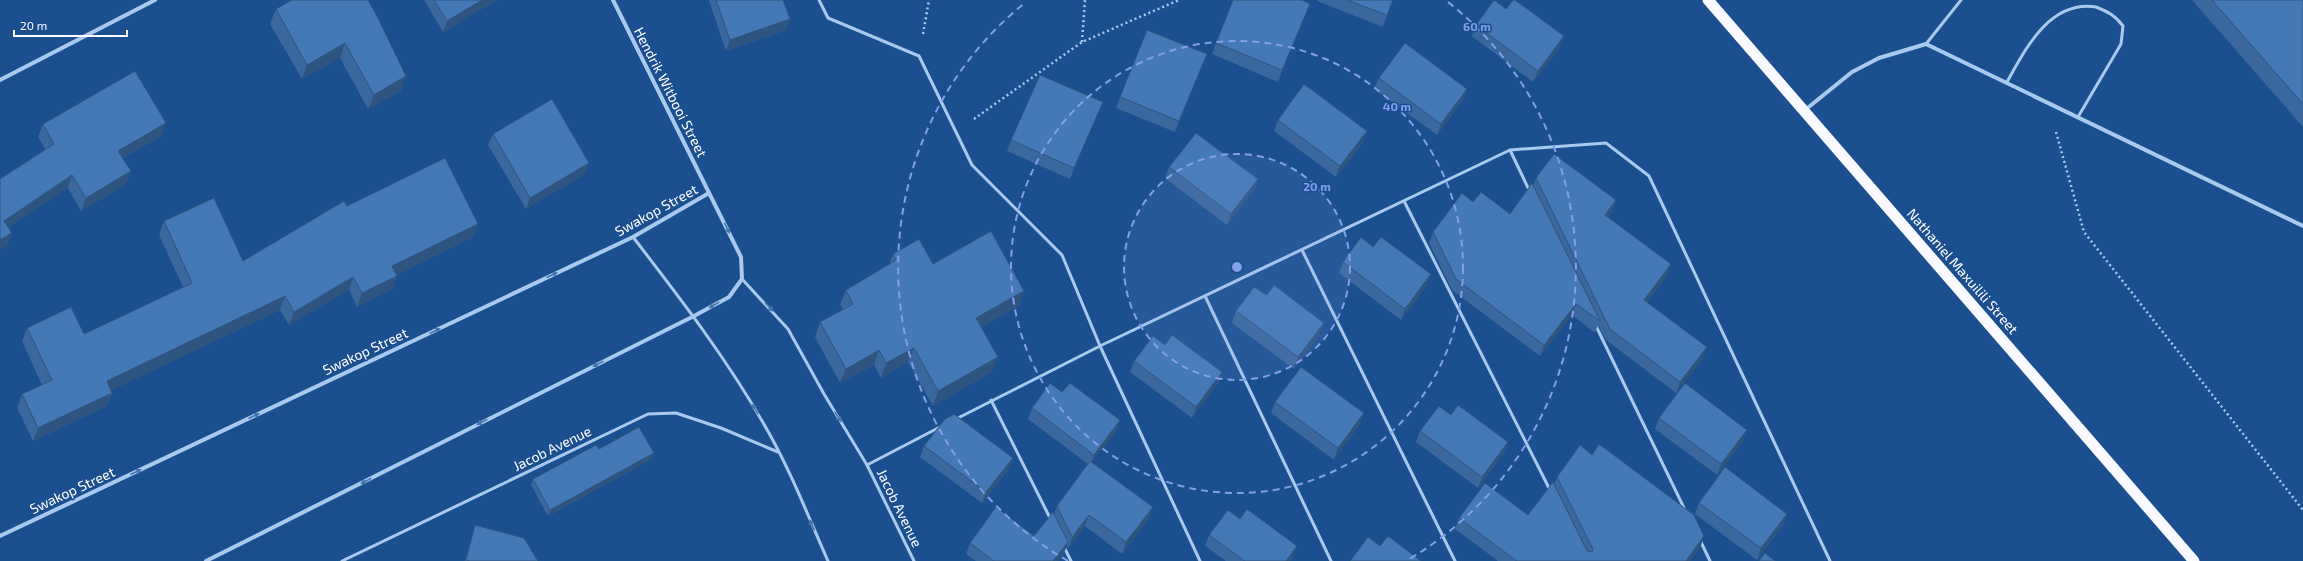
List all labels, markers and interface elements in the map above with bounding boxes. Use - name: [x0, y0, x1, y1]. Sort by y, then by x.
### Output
- scale bar: [14, 12, 127, 38]
- text: 20 m: [20, 18, 47, 32]
- text: 60 m: [1463, 19, 1491, 33]
- street label: Hendrik Witbooi Street: [631, 24, 711, 160]
- text: 40 m: [1383, 99, 1411, 113]
- text: 20 m: [1303, 179, 1331, 193]
- street label: Swakop Street: [612, 180, 700, 240]
- street label: Nathaniel Maxuilili Street: [1904, 205, 2022, 337]
- one-way arrow: [723, 222, 730, 234]
- centre of rings: [1230, 260, 1244, 274]
- one-way arrow: [547, 272, 558, 278]
- one-way arrow: [708, 301, 720, 308]
- one-way arrow: [764, 302, 773, 312]
- street label: Swakop Street: [320, 324, 410, 378]
- one-way arrow: [429, 328, 440, 334]
- one-way arrow: [593, 361, 604, 367]
- one-way arrow: [751, 403, 758, 415]
- one-way arrow: [834, 411, 842, 422]
- one-way arrow: [248, 413, 260, 419]
- one-way arrow: [476, 419, 488, 425]
- street label: Jacob Avenue: [510, 422, 594, 474]
- street label: Swakop Street: [27, 463, 117, 517]
- street label: Jacob Avenue: [874, 466, 926, 550]
- one-way arrow: [131, 469, 142, 475]
- one-way arrow: [360, 477, 372, 484]
- one-way arrow: [809, 519, 815, 531]

